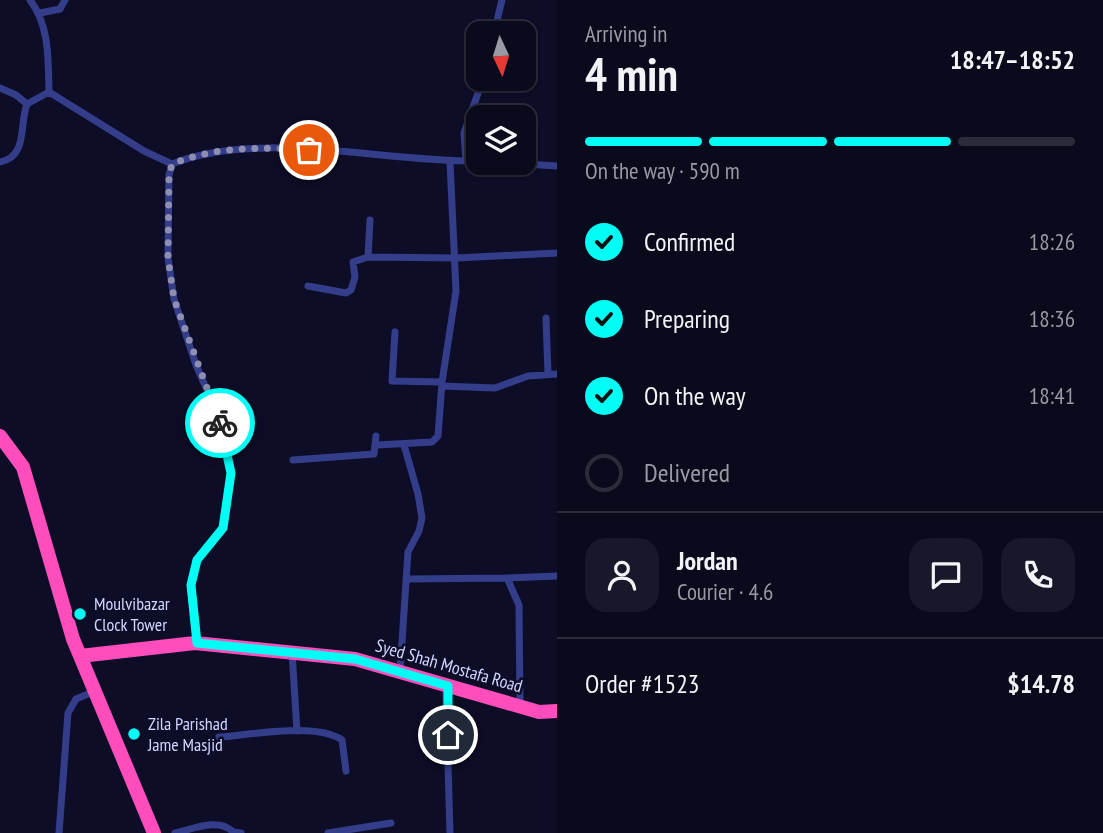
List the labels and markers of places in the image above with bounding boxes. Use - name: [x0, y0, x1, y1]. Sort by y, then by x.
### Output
- pin: [279, 120, 339, 180]
- place label: Moulvibazar Clock Tower: [94, 592, 170, 636]
- marker: Moulvibazar Clock Tower: [72, 606, 88, 622]
- pin: [418, 705, 478, 765]
- place label: Zila Parishad Jame Masjid: [147, 712, 228, 756]
- marker: Zila Parishad Jame Masjid: [126, 726, 142, 742]

